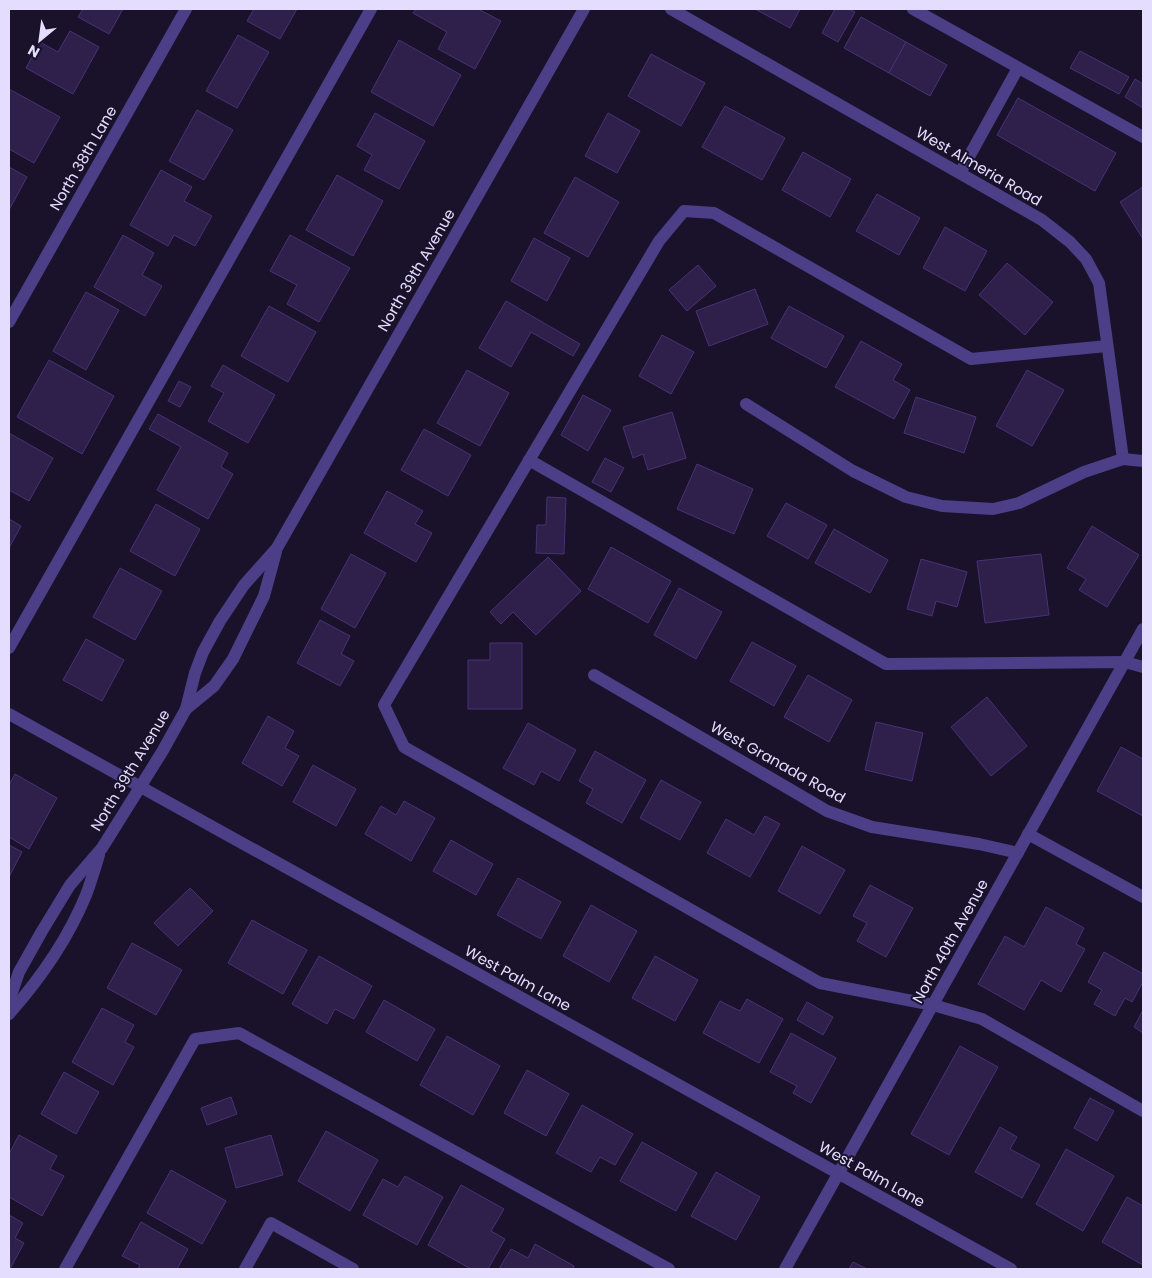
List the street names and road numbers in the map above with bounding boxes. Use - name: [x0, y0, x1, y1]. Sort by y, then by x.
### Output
- street label: North 38th Lane: [44, 102, 122, 214]
- street label: West Almeria Road: [912, 121, 1046, 211]
- street label: North 39th Avenue: [372, 205, 460, 335]
- street label: North 39th Avenue: [85, 705, 175, 835]
- street label: West Granada Road: [707, 716, 849, 808]
- street label: North 40th Avenue: [907, 875, 993, 1007]
- street label: West Palm Lane: [461, 940, 575, 1016]
- street label: West Palm Lane: [815, 1136, 929, 1212]

